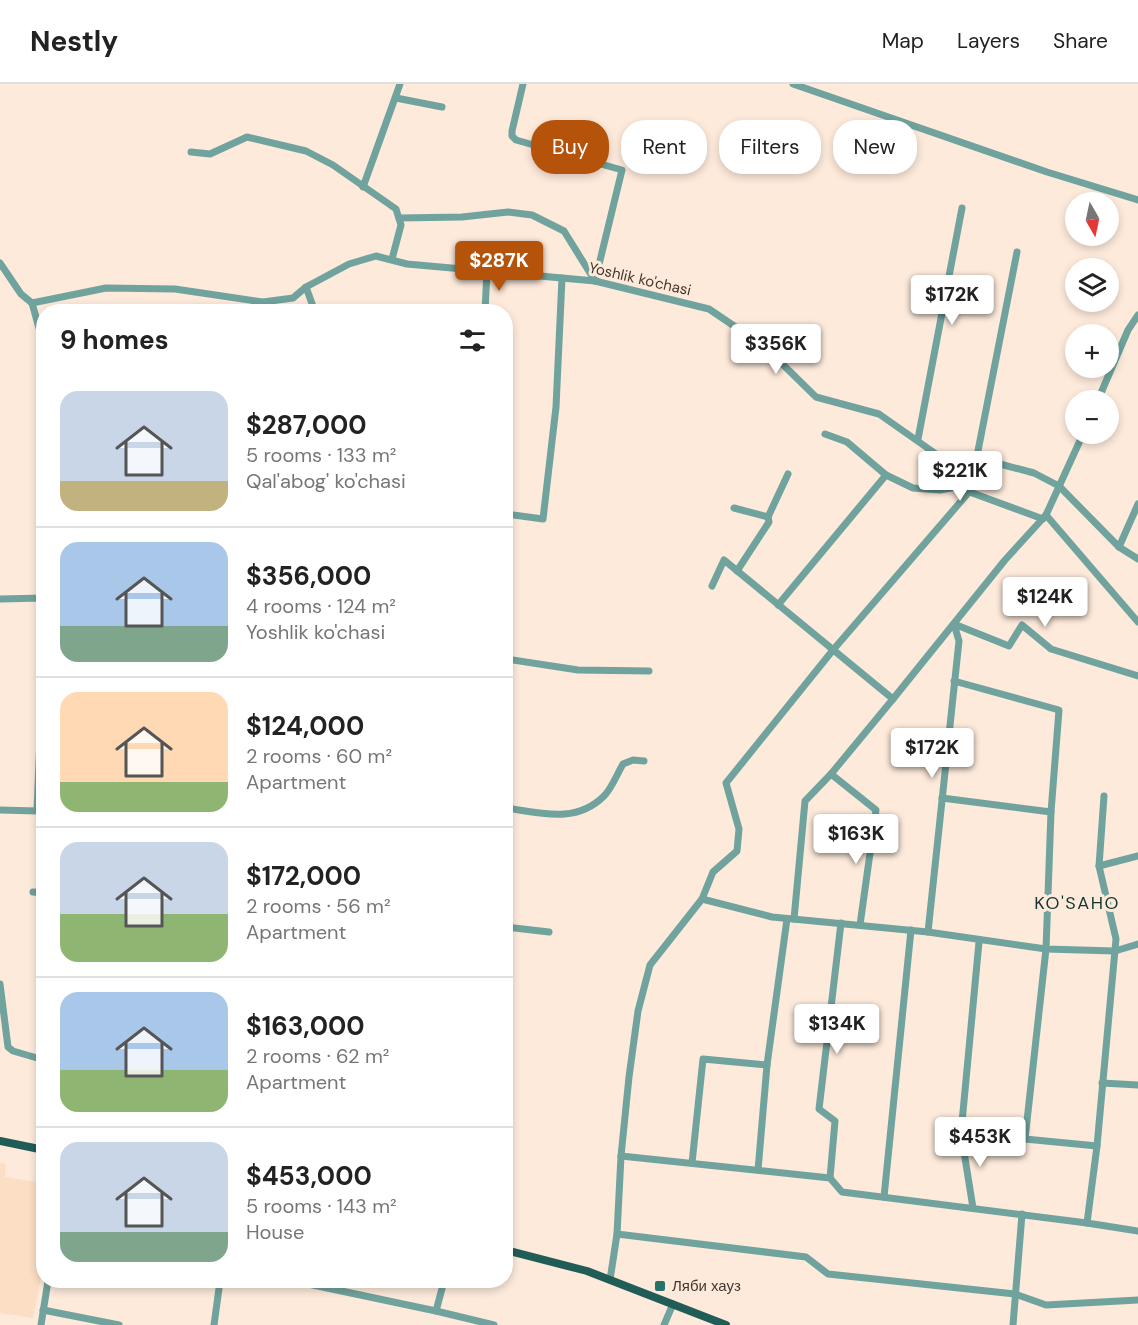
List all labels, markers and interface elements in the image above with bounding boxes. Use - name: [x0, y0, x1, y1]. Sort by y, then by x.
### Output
- text: Nestly: [30, 23, 118, 60]
- text: Map: [882, 27, 924, 55]
- text: Layers: [957, 27, 1020, 55]
- text: Share: [1053, 27, 1108, 55]
- chip: Buy: [531, 120, 609, 174]
- chip: Rent: [621, 120, 707, 174]
- chip: Filters: [719, 120, 821, 174]
- chip: New: [833, 120, 917, 174]
- north arrow: [1065, 192, 1119, 246]
- map controls: [1065, 192, 1119, 444]
- pin: $287K: [457, 241, 541, 292]
- text: $287K: [469, 247, 529, 273]
- street label: Yoshlik ko'chasi: [587, 258, 693, 300]
- button: layers: [1065, 258, 1119, 312]
- pin: $172K: [910, 275, 994, 326]
- text: $172K: [925, 281, 979, 307]
- text: 9 homes: [60, 323, 169, 357]
- icon: filters: [456, 324, 489, 357]
- pin: $356K: [734, 324, 818, 375]
- button: +: [1065, 324, 1119, 378]
- text: $356K: [745, 330, 807, 356]
- button: −: [1065, 390, 1119, 444]
- text: $287,000: [246, 408, 367, 442]
- icon: home: [108, 415, 180, 487]
- text: 5 rooms · 133 m²: [246, 442, 396, 468]
- pin: $221K: [918, 451, 1002, 502]
- text: $221K: [932, 457, 988, 483]
- text: Qal'abog' ko'chasi: [246, 468, 406, 494]
- text: $356,000: [246, 559, 371, 593]
- icon: home: [108, 566, 180, 638]
- pin: $124K: [1003, 577, 1087, 628]
- text: $124K: [1017, 583, 1073, 609]
- text: 4 rooms · 124 m²: [246, 593, 396, 619]
- text: Yoshlik ko'chasi: [246, 619, 385, 645]
- text: $124,000: [246, 709, 364, 743]
- icon: home: [108, 716, 180, 788]
- pin: $172K: [890, 728, 974, 779]
- text: $172K: [905, 734, 959, 760]
- text: 2 rooms · 60 m²: [246, 743, 392, 769]
- text: Apartment: [246, 769, 346, 795]
- pin: $163K: [814, 814, 898, 865]
- text: $163K: [827, 820, 885, 846]
- text: $172,000: [246, 859, 361, 893]
- icon: home: [108, 866, 180, 938]
- district label: KO'SAHO: [1034, 891, 1120, 915]
- text: 2 rooms · 56 m²: [246, 893, 391, 919]
- text: Apartment: [246, 919, 346, 945]
- pin: $134K: [795, 1004, 879, 1055]
- text: $163,000: [246, 1009, 365, 1043]
- text: $134K: [808, 1010, 866, 1036]
- icon: home: [108, 1016, 180, 1088]
- text: 2 rooms · 62 m²: [246, 1043, 389, 1069]
- text: Apartment: [246, 1069, 346, 1095]
- pin: $453K: [938, 1117, 1022, 1168]
- text: $453K: [949, 1123, 1011, 1149]
- text: $453,000: [246, 1159, 372, 1193]
- icon: home: [108, 1166, 180, 1238]
- text: 5 rooms · 143 m²: [246, 1193, 397, 1219]
- text: House: [246, 1219, 304, 1245]
- place label: Ляби хауз: [672, 1276, 741, 1296]
- marker: Ляби хауз: [653, 1279, 667, 1293]

